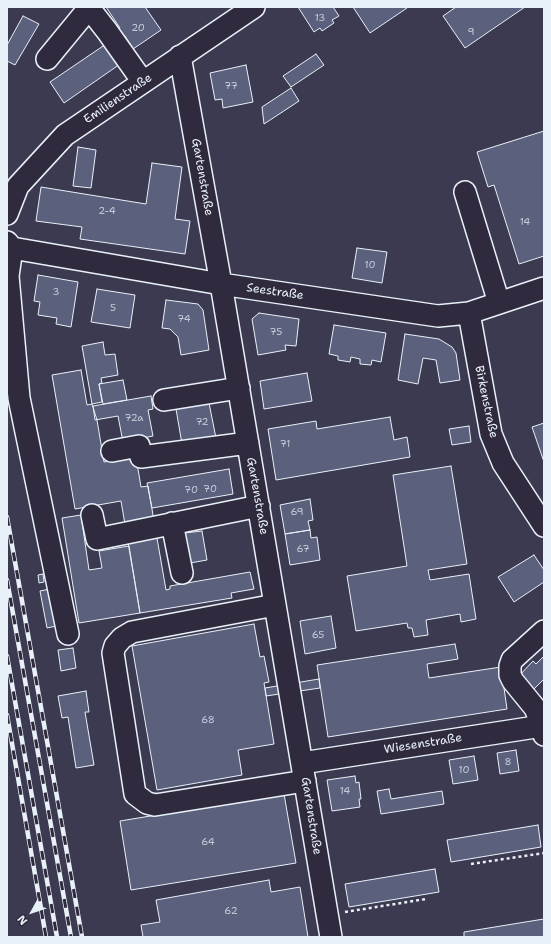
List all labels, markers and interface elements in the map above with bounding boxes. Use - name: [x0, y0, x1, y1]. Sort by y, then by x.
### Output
- house number: 13: [315, 12, 325, 24]
- house number: 20: [131, 22, 145, 34]
- house number: 9: [468, 26, 474, 38]
- street label: Emilienstraße: [81, 71, 155, 127]
- house number: 77: [224, 80, 238, 92]
- street label: Gartenstraße: [188, 137, 216, 217]
- house number: 2-4: [98, 205, 116, 217]
- house number: 14: [520, 216, 530, 228]
- house number: 10: [365, 259, 375, 271]
- street label: Seestraße: [245, 281, 305, 303]
- house number: 3: [53, 286, 59, 298]
- house number: 5: [110, 302, 116, 314]
- house number: 74: [177, 313, 191, 325]
- house number: 75: [270, 326, 282, 338]
- street label: Birkenstraße: [471, 364, 501, 440]
- house number: 72a: [124, 412, 144, 424]
- house number: 72: [195, 416, 209, 428]
- house number: 71: [280, 438, 290, 450]
- street label: Gartenstraße: [243, 456, 271, 536]
- house number: 70: [203, 483, 217, 495]
- house number: 70: [184, 484, 198, 496]
- house number: 69: [290, 506, 304, 518]
- house number: 67: [297, 543, 309, 555]
- house number: 65: [312, 629, 324, 641]
- house number: 68: [201, 714, 215, 726]
- street label: Wiesenstraße: [383, 731, 463, 757]
- house number: 8: [505, 756, 511, 768]
- house number: 10: [459, 764, 469, 776]
- street label: Gartenstraße: [298, 776, 324, 856]
- house number: 14: [340, 785, 350, 797]
- house number: 64: [201, 836, 215, 848]
- north arrow: [12, 892, 52, 932]
- house number: 62: [224, 905, 238, 917]
- text: N: [14, 912, 31, 928]

